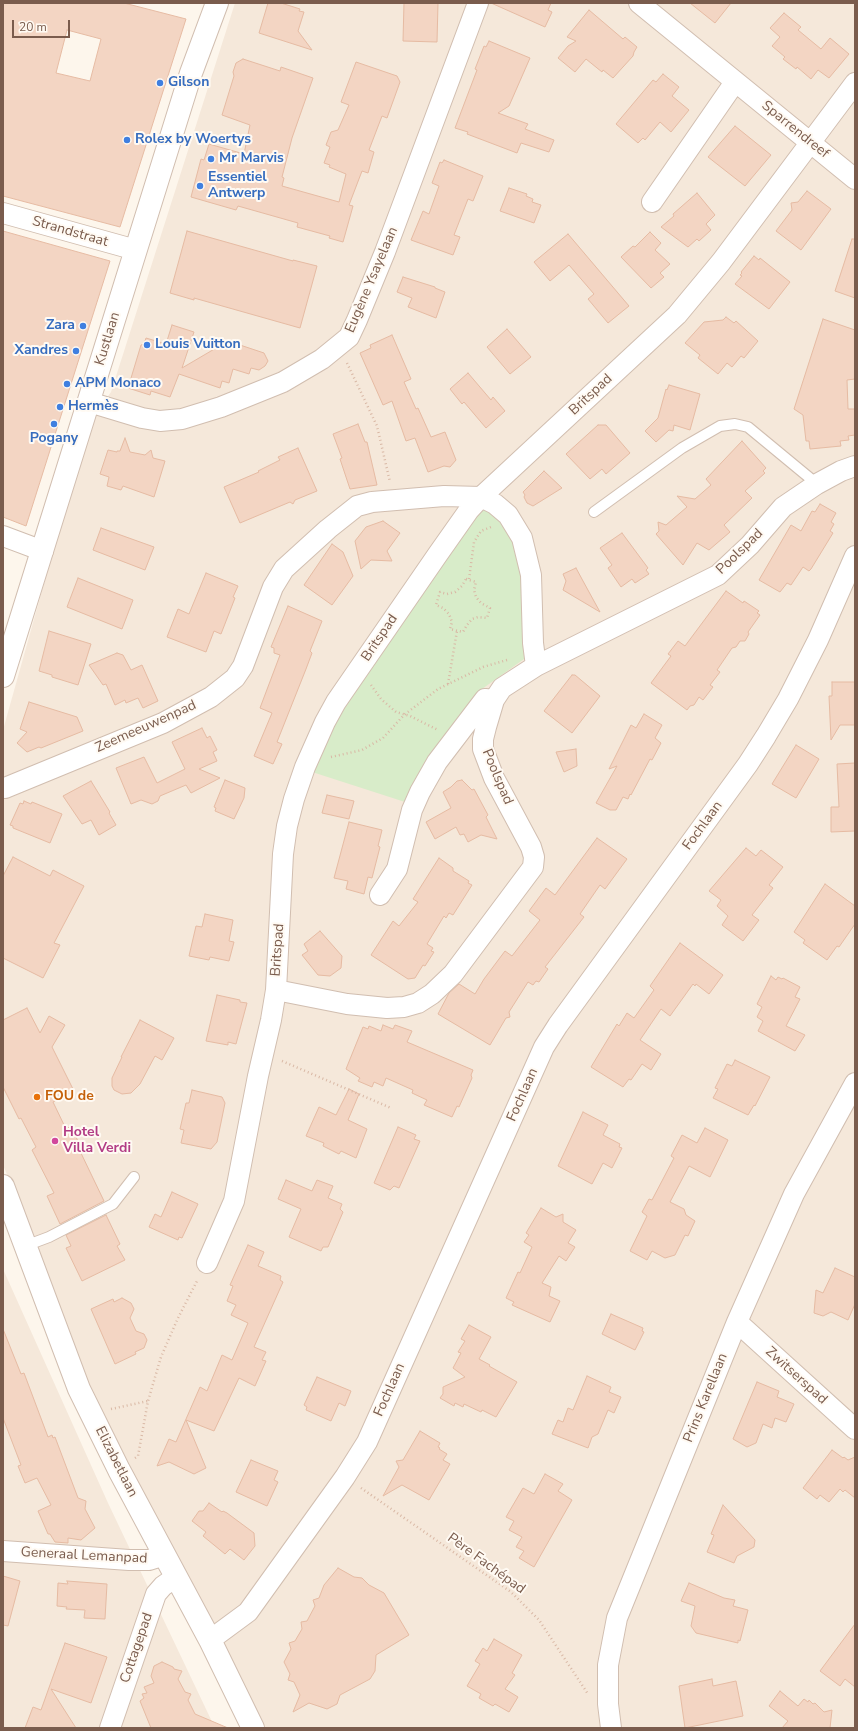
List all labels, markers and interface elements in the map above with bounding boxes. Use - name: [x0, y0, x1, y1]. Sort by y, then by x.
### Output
- scale bar: [14, 12, 72, 38]
- text: 20 m: [19, 19, 47, 35]
- place label: Gilson: [168, 75, 209, 91]
- marker: Gilson: [155, 78, 165, 88]
- street label: Sparrendreef: [758, 98, 832, 162]
- place label: Rolex by Woertys: [135, 132, 251, 148]
- marker: Rolex by Woertys: [122, 135, 132, 145]
- place label: Mr Marvis: [219, 151, 284, 167]
- marker: Mr Marvis: [206, 154, 216, 164]
- place label: Essentiel Antwerp: [208, 170, 267, 202]
- marker: Essentiel Antwerp: [195, 181, 205, 191]
- street label: Strandstraat: [30, 213, 110, 251]
- street label: Eugène Ysayelaan: [342, 224, 402, 336]
- street label: Kustlaan: [92, 310, 124, 368]
- place label: Zara: [46, 318, 75, 334]
- marker: Zara: [78, 321, 88, 331]
- place label: Louis Vuitton: [155, 337, 241, 353]
- marker: Louis Vuitton: [142, 340, 152, 350]
- place label: Xandres: [15, 343, 68, 359]
- marker: Xandres: [71, 346, 81, 356]
- street label: Britspad: [566, 371, 616, 419]
- place label: APM Monaco: [75, 376, 161, 392]
- marker: APM Monaco: [62, 379, 72, 389]
- place label: Hermès: [68, 399, 119, 415]
- marker: Hermès: [55, 402, 65, 412]
- marker: Pogany: [49, 419, 59, 429]
- place label: Pogany: [30, 431, 78, 447]
- street label: Poolspad: [713, 526, 767, 578]
- street label: Britspad: [358, 611, 402, 665]
- street label: Zeemeeuwenpad: [93, 697, 199, 757]
- street label: Poolspad: [478, 747, 516, 807]
- street label: Fochlaan: [680, 798, 726, 854]
- street label: Britspad: [268, 923, 288, 977]
- street label: Fochlaan: [504, 1066, 542, 1124]
- place label: FOU de: [45, 1089, 94, 1105]
- marker: FOU de: [32, 1092, 42, 1102]
- place label: Hotel Villa Verdi: [63, 1125, 131, 1158]
- marker: Hotel Villa Verdi: [50, 1136, 60, 1146]
- street label: Zwitserspad: [762, 1344, 830, 1408]
- street label: Prins Karellaan: [680, 1351, 732, 1445]
- street label: Fochlaan: [371, 1361, 409, 1419]
- street label: Elizabetlaan: [91, 1424, 141, 1500]
- street label: Père Fachépad: [444, 1530, 528, 1598]
- street label: Generaal Lemanpad: [20, 1544, 148, 1568]
- street label: Cottagepad: [117, 1611, 157, 1685]

